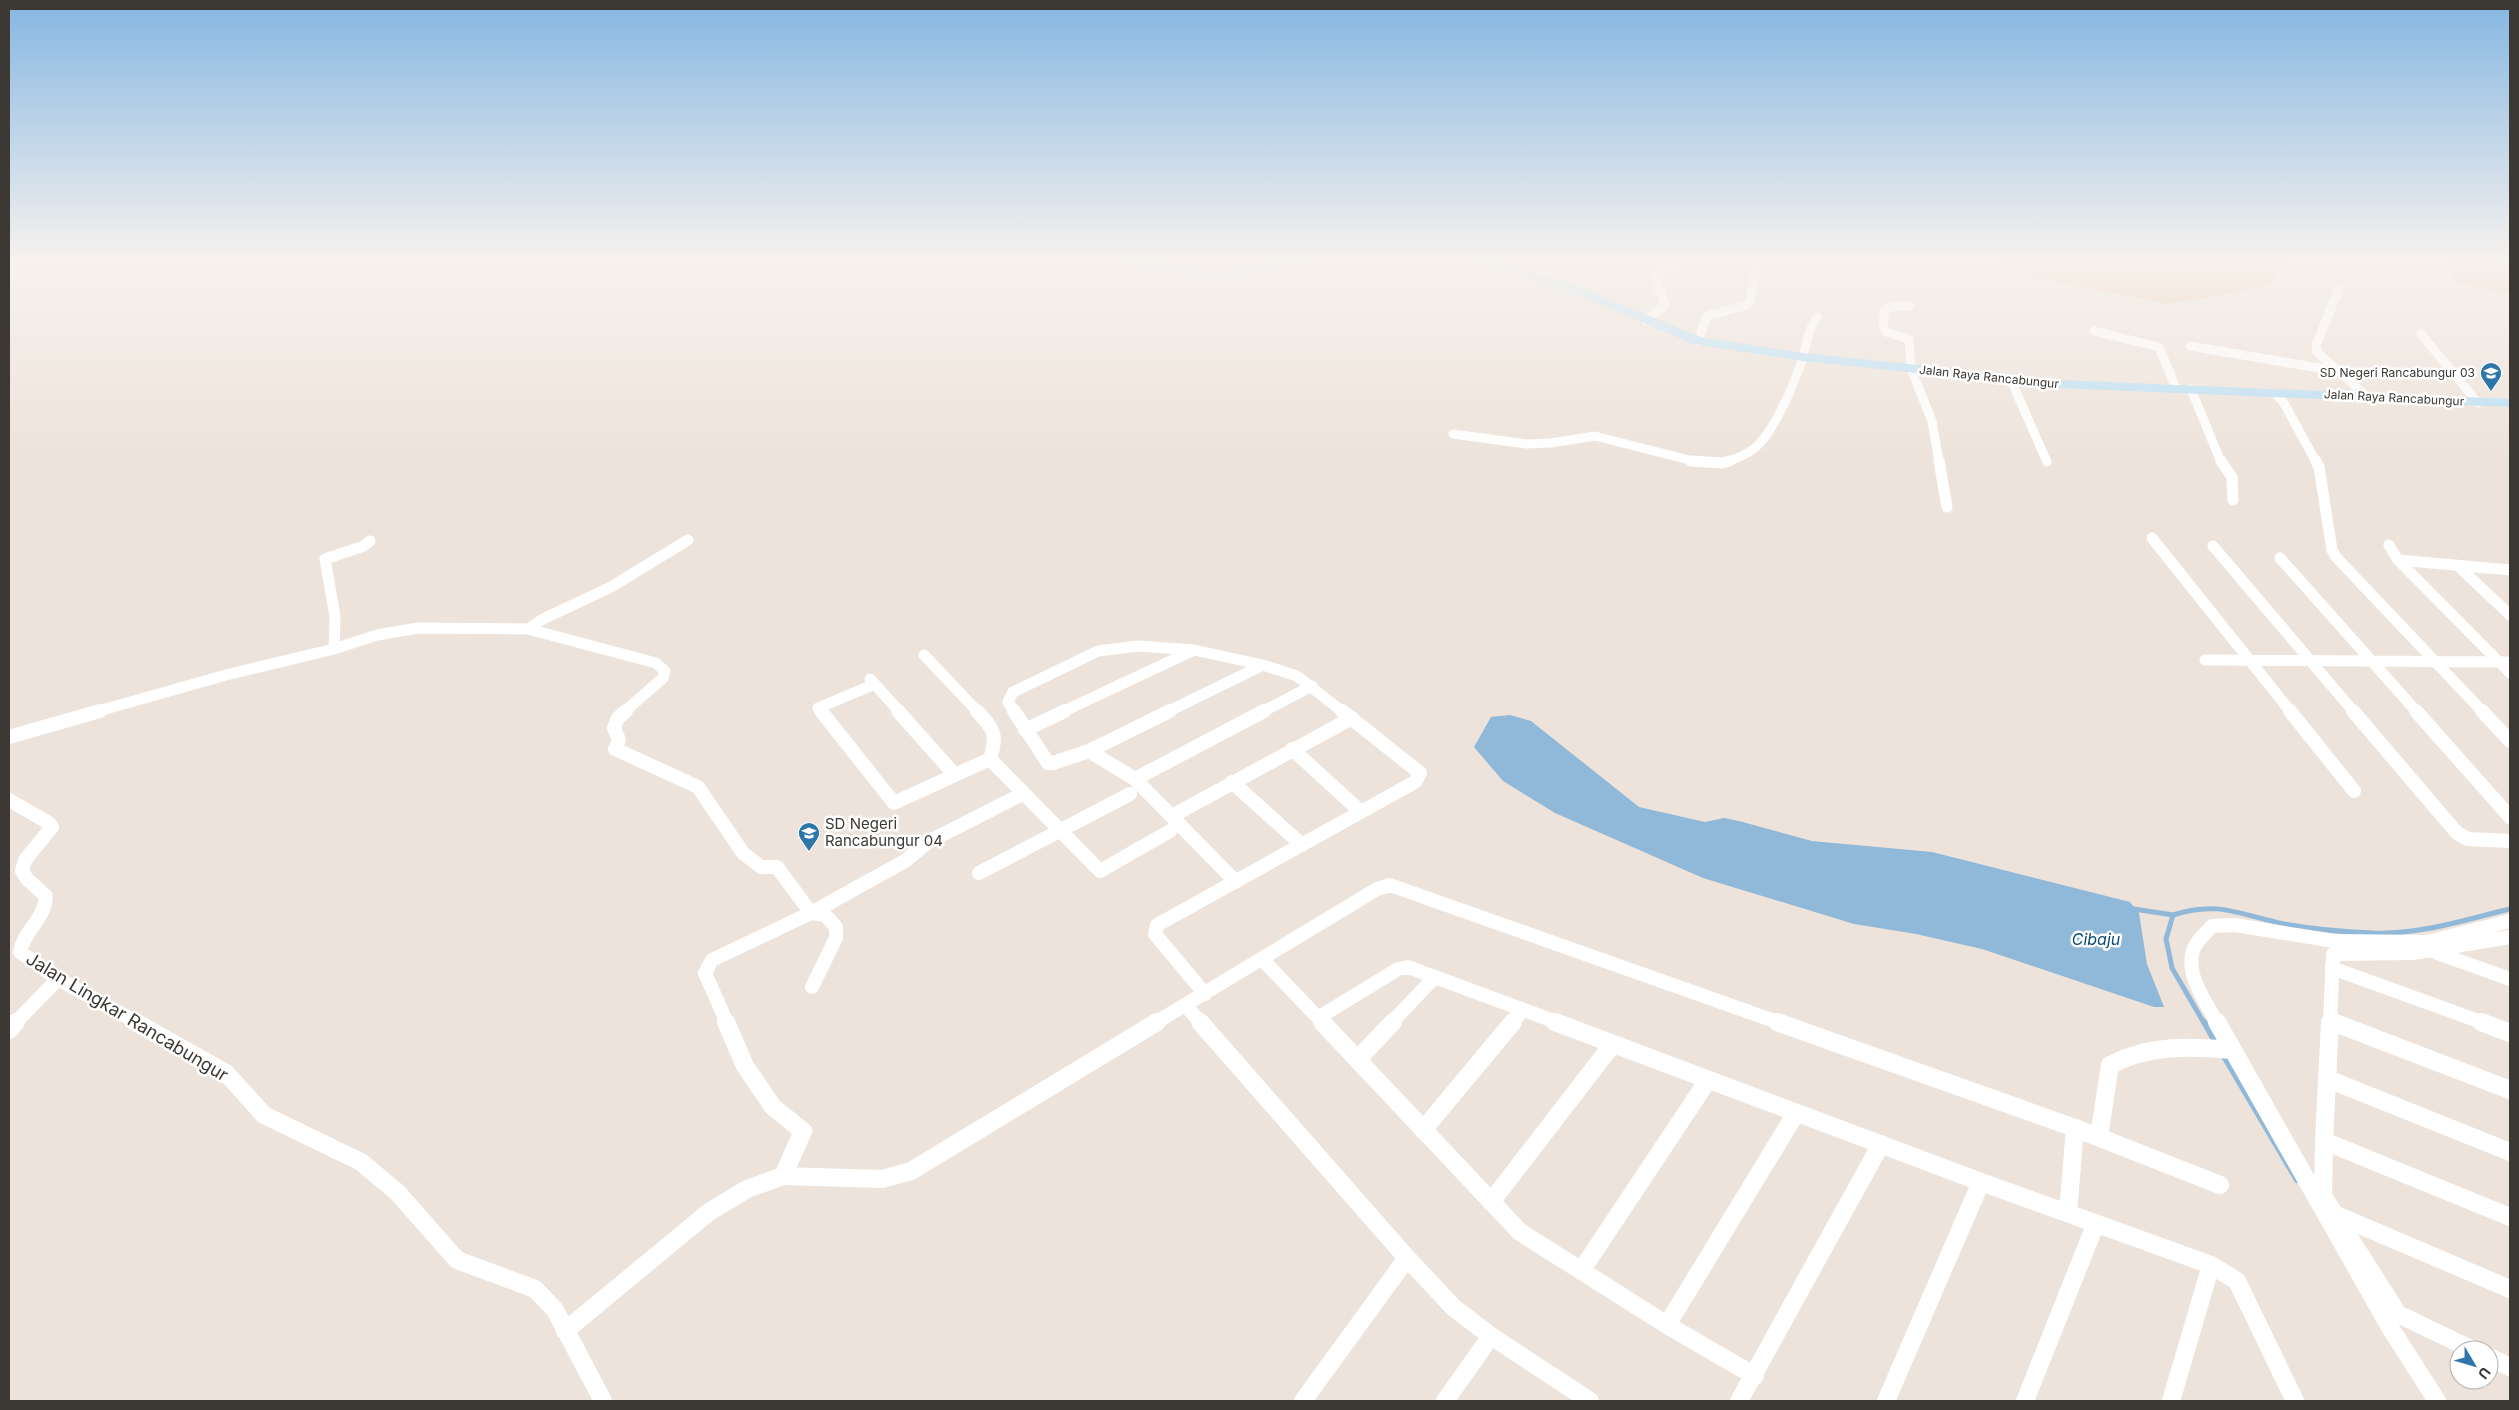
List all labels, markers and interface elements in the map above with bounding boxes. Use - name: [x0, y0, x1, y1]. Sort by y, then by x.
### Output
- school or university icon: SD Negeri Rancabungur 03: [2479, 361, 2503, 392]
- street label: Jalan Raya Rancabungur: [1918, 362, 2060, 391]
- place label: SD Negeri Rancabungur 03: [2320, 365, 2475, 380]
- street label: Jalan Raya Rancabungur: [2324, 386, 2465, 409]
- place label: SD Negeri Rancabungur 04: [825, 814, 943, 850]
- school or university icon: SD Negeri Rancabungur 04: [797, 821, 821, 852]
- water label: Cibaju: [2072, 929, 2120, 949]
- street label: Jalan Lingkar Rancabungur: [22, 948, 232, 1085]
- north arrow: [2449, 1340, 2499, 1390]
- text: U: [2475, 1364, 2494, 1383]

